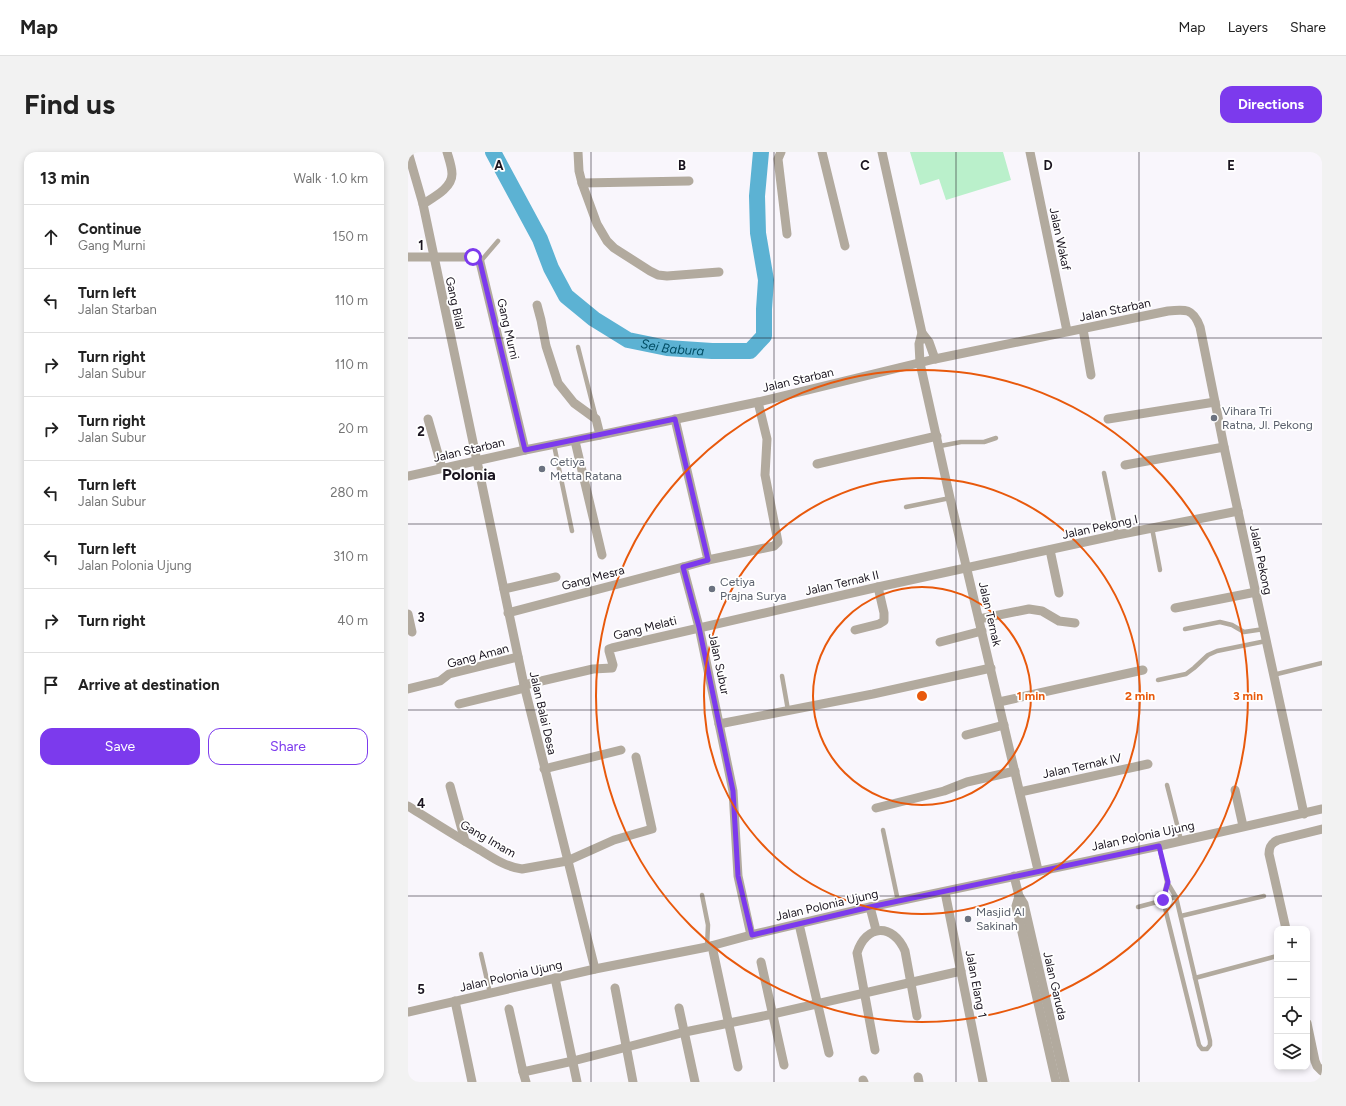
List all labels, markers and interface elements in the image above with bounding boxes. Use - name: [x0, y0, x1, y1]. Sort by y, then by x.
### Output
- text: Map: [20, 16, 58, 39]
- text: Map: [1178, 19, 1206, 36]
- text: Layers: [1228, 19, 1268, 36]
- text: Share: [1290, 19, 1326, 36]
- button: Directions: [1220, 86, 1322, 123]
- text: Find us: [24, 87, 115, 121]
- text: A: [494, 158, 504, 173]
- text: B: [678, 158, 686, 173]
- text: C: [860, 158, 870, 173]
- text: D: [1043, 158, 1053, 173]
- text: E: [1227, 158, 1235, 173]
- text: 13 min: [40, 168, 90, 188]
- text: Walk · 1.0 km: [294, 171, 368, 186]
- street label: Jalan Wakaf: [1046, 206, 1074, 272]
- text: Continue: [78, 220, 141, 238]
- icon: ahead: [40, 226, 62, 248]
- text: 150 m: [333, 229, 368, 244]
- text: Gang Murni: [78, 238, 146, 253]
- text: 1: [418, 238, 424, 253]
- route start: [464, 248, 482, 266]
- street label: Gang Bilal: [443, 275, 467, 331]
- text: Turn left: [78, 284, 136, 302]
- icon: left: [40, 290, 62, 312]
- text: 110 m: [335, 293, 368, 308]
- street label: Jalan Starban: [1078, 296, 1152, 324]
- street label: Gang Murni: [494, 297, 522, 361]
- text: Jalan Starban: [78, 302, 157, 317]
- water label: Sei Babura: [639, 336, 705, 358]
- text: Turn right: [78, 348, 146, 366]
- icon: right: [40, 354, 62, 376]
- text: 110 m: [335, 357, 368, 372]
- street label: Jalan Starban: [761, 365, 835, 395]
- text: Jalan Subur: [78, 366, 146, 381]
- place label: Vihara Tri Ratna, Jl. Pekong: [1222, 404, 1313, 432]
- text: Turn right: [78, 412, 146, 430]
- marker: Vihara Tri Ratna, Jl. Pekong: [1209, 413, 1219, 423]
- icon: right: [40, 418, 62, 440]
- text: 20 m: [338, 421, 368, 436]
- text: 2: [417, 424, 425, 439]
- text: Jalan Subur: [78, 430, 146, 445]
- street label: Jalan Starban: [432, 435, 506, 465]
- place label: Cetiya Metta Ratana: [550, 455, 622, 483]
- marker: Cetiya Metta Ratana: [537, 464, 547, 474]
- district label: Polonia: [442, 465, 496, 484]
- text: Turn left: [78, 476, 136, 494]
- icon: left: [40, 482, 62, 504]
- text: 280 m: [330, 485, 368, 500]
- text: Jalan Subur: [78, 494, 146, 509]
- street label: Jalan Pekong I: [1061, 512, 1139, 542]
- street label: Jalan Pekong: [1247, 524, 1275, 596]
- text: Turn left: [78, 540, 136, 558]
- icon: left: [40, 546, 62, 568]
- text: 310 m: [333, 549, 368, 564]
- text: Jalan Polonia Ujung: [78, 558, 192, 573]
- street label: Gang Mesra: [560, 563, 626, 593]
- street label: Jalan Ternak II: [804, 568, 880, 598]
- place label: Cetiya Prajna Surya: [720, 575, 787, 603]
- street label: Jalan Ternak: [976, 580, 1004, 648]
- marker: Cetiya Prajna Surya: [707, 584, 717, 594]
- icon: right: [40, 610, 62, 632]
- text: 3: [417, 610, 425, 625]
- text: Turn right: [78, 612, 146, 630]
- text: 40 m: [337, 613, 368, 628]
- street label: Gang Melati: [612, 613, 678, 643]
- street label: Jalan Subur: [706, 632, 732, 696]
- street label: Gang Aman: [446, 641, 511, 671]
- street label: Jalan Balai Desa: [527, 670, 559, 756]
- icon: arrive: [40, 674, 62, 696]
- text: Arrive at destination: [78, 676, 219, 694]
- centre of rings: [915, 689, 929, 703]
- text: 1 min: [1017, 689, 1045, 703]
- text: 2 min: [1125, 689, 1155, 703]
- text: 3 min: [1233, 689, 1263, 703]
- button: Save: [40, 728, 200, 765]
- button: Share: [208, 728, 368, 765]
- street label: Jalan Ternak IV: [1041, 751, 1123, 781]
- text: 4: [417, 796, 425, 811]
- street label: Gang Imam: [458, 818, 518, 860]
- street label: Jalan Polonia Ujung: [1090, 818, 1196, 854]
- street label: Jalan Polonia Ujung: [774, 886, 880, 924]
- route end: [1154, 891, 1172, 909]
- place label: Masjid Al Sakinah: [976, 905, 1025, 933]
- marker: Masjid Al Sakinah: [963, 914, 973, 924]
- map controls: [1274, 926, 1310, 1070]
- button: +: [1274, 926, 1310, 962]
- street label: Jalan Elang 1: [963, 949, 989, 1019]
- street label: Jalan Garuda: [1040, 950, 1070, 1022]
- street label: Jalan Polonia Ujung: [458, 957, 564, 995]
- button: −: [1274, 962, 1310, 998]
- text: 5: [417, 982, 425, 997]
- button: locate: [1274, 998, 1310, 1034]
- button: layers: [1274, 1034, 1310, 1070]

